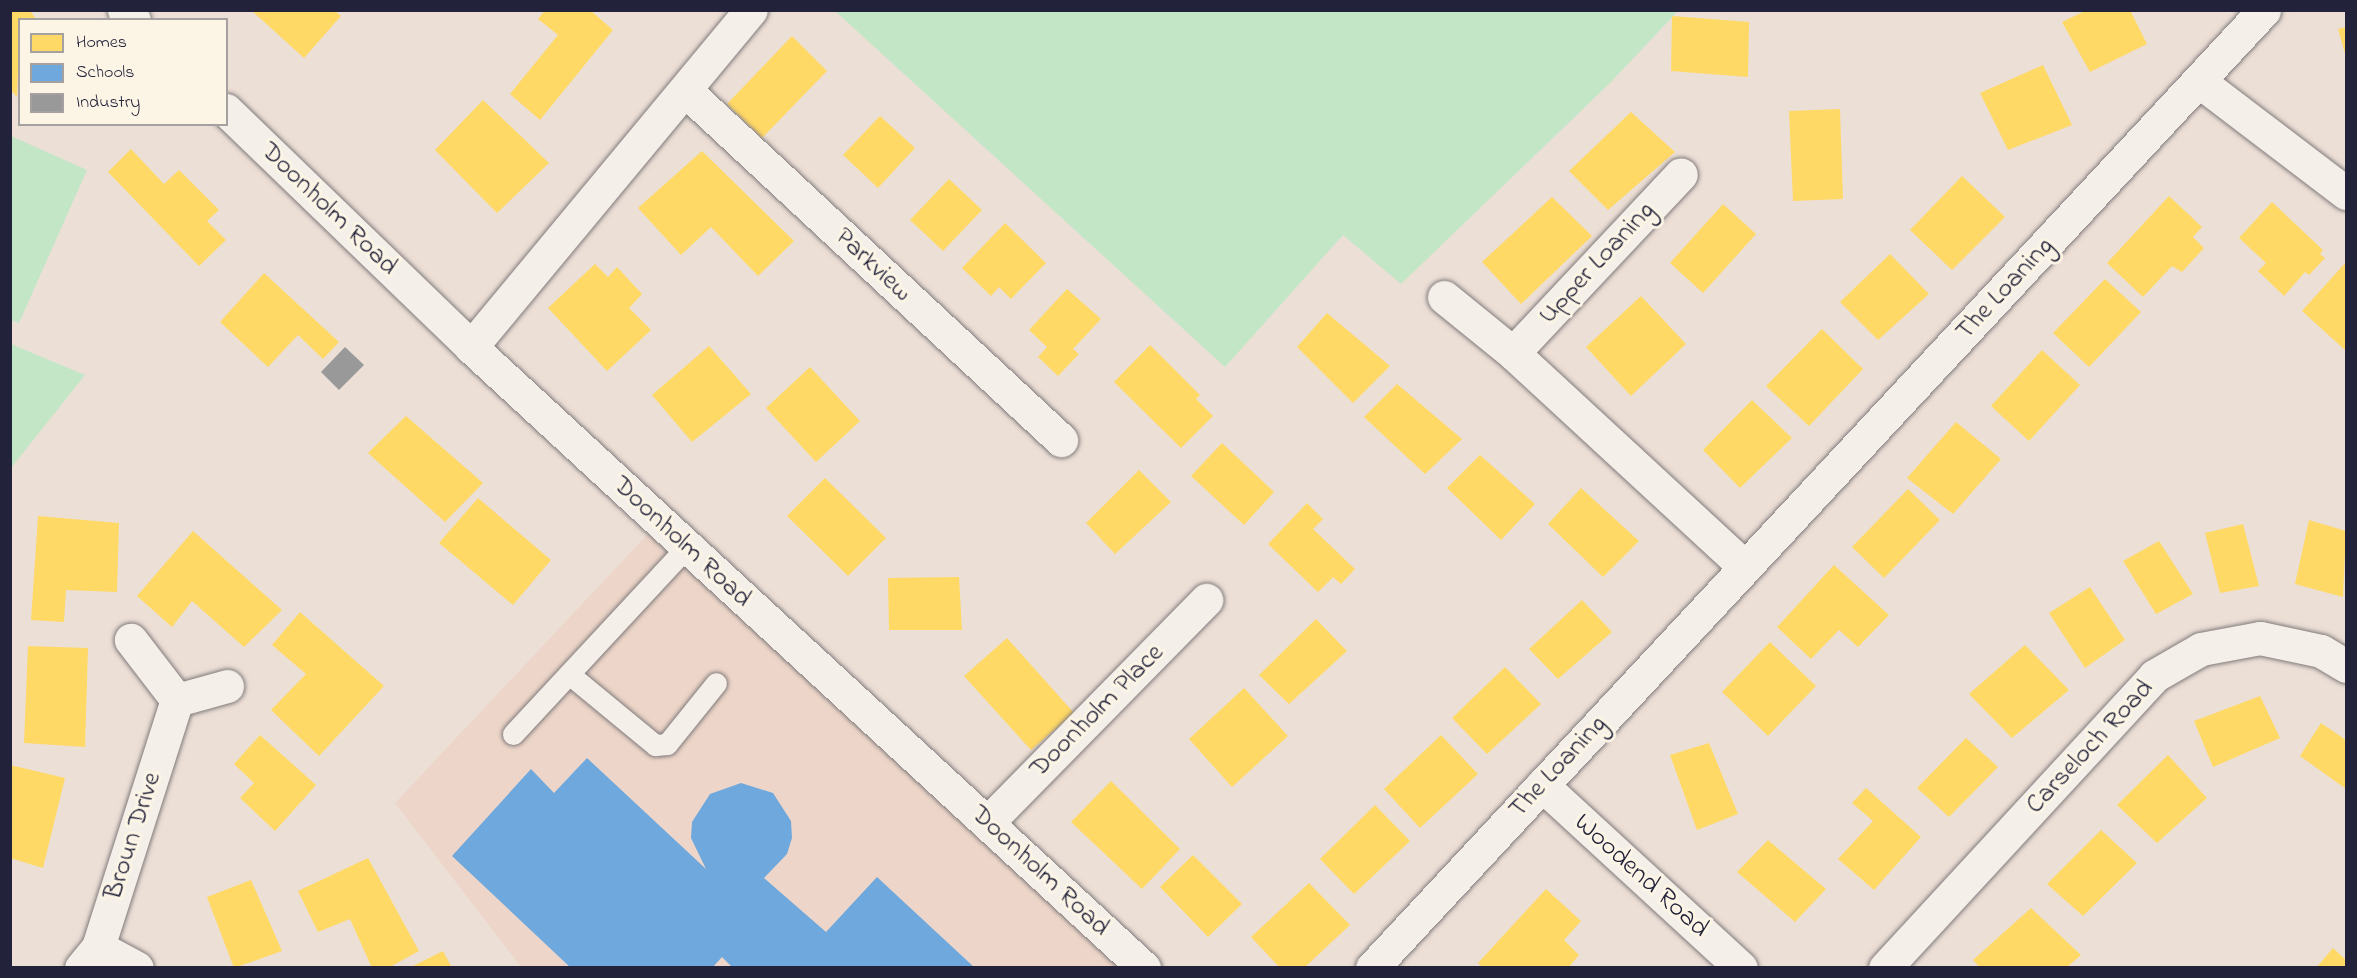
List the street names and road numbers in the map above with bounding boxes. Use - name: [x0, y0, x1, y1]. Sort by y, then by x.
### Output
- street label: Doonholm Road: [254, 135, 404, 283]
- street label: Upper Loaning: [1532, 195, 1662, 331]
- street label: Parkview: [828, 221, 918, 309]
- street label: The Loaning: [1949, 231, 2061, 347]
- street label: Doonholm Road: [606, 469, 758, 615]
- street label: Doonholm Place: [1023, 637, 1171, 785]
- street label: Carseloch Road: [2019, 673, 2161, 821]
- street label: The Loaning: [1502, 709, 1614, 825]
- street label: Broun Drive: [97, 768, 169, 904]
- street label: Doonholm Road: [964, 798, 1116, 944]
- street label: Woodend Road: [1567, 807, 1715, 945]

